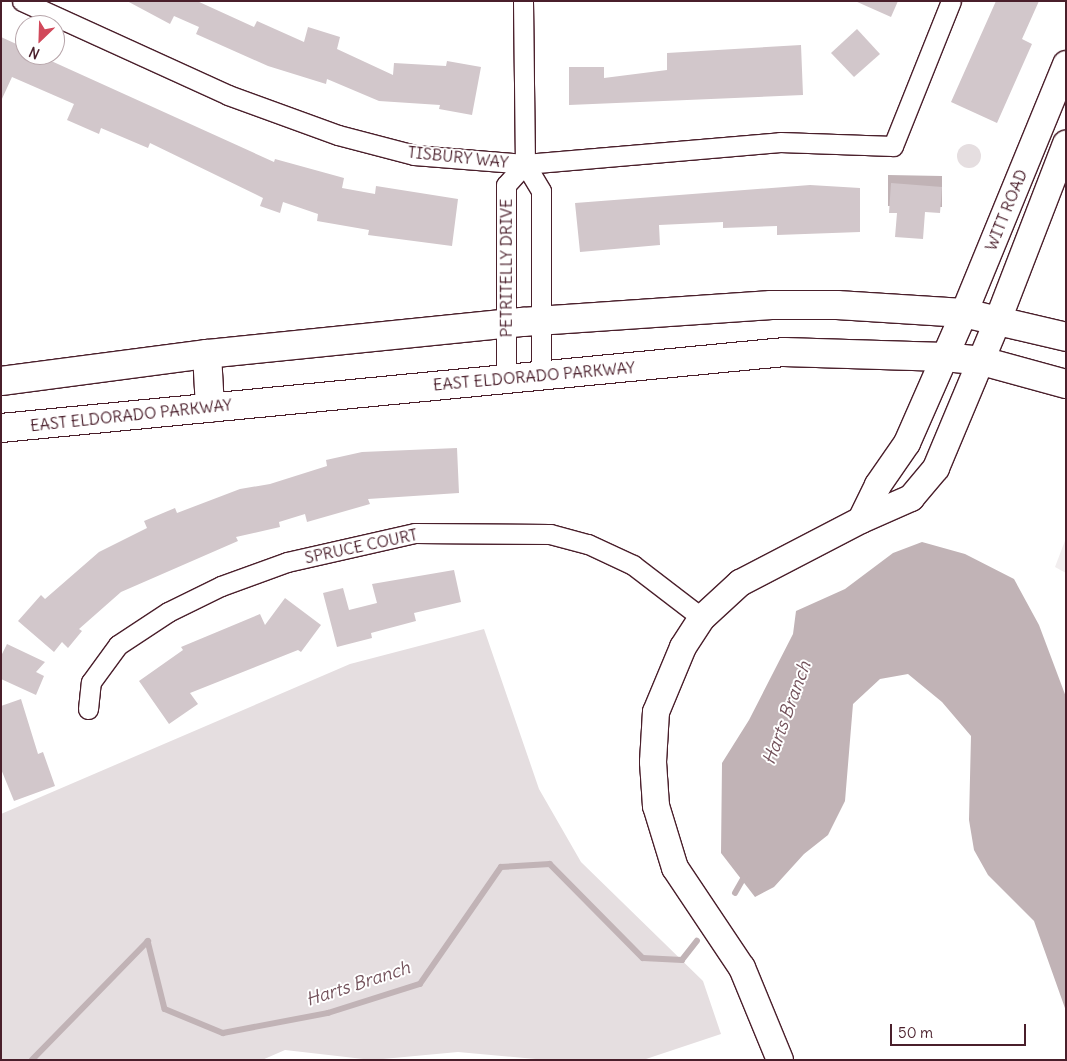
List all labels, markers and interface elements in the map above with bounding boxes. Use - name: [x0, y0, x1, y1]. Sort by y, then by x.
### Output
- north arrow: [15, 15, 65, 65]
- text: N: [26, 43, 42, 63]
- street label: TISBURY WAY: [407, 142, 509, 172]
- street label: WITT ROAD: [981, 166, 1031, 254]
- street label: PETRITELLY DRIVE: [496, 199, 516, 337]
- street label: EAST ELDORADO PARKWAY: [432, 358, 636, 394]
- street label: EAST ELDORADO PARKWAY: [29, 395, 233, 435]
- street label: SPRUCE COURT: [303, 525, 419, 567]
- water label: Harts Branch: [758, 658, 816, 768]
- water label: Harts Branch: [303, 957, 413, 1011]
- scale bar: [892, 1014, 1028, 1046]
- text: 50 m: [898, 1023, 933, 1042]

